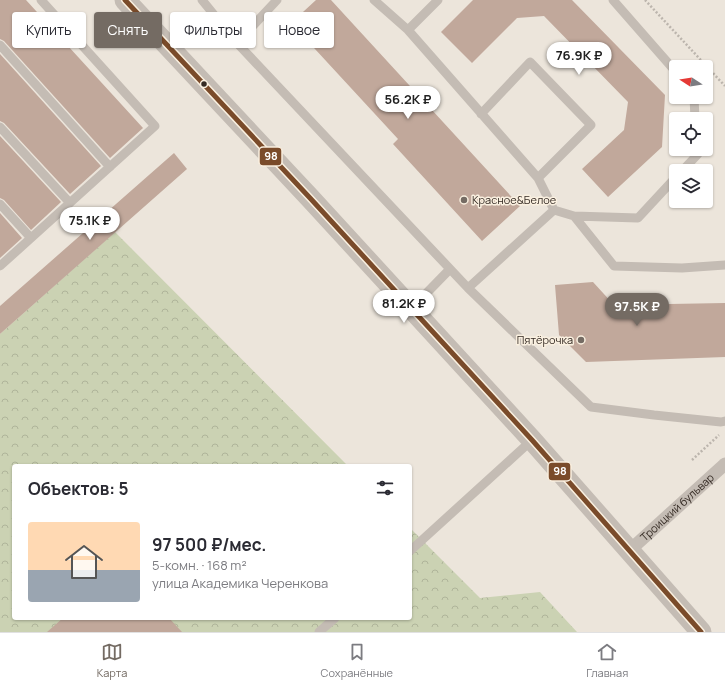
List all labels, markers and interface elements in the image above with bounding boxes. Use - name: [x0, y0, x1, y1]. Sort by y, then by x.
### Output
- chip: Купить: [12, 12, 86, 48]
- chip: Снять: [94, 12, 162, 48]
- chip: Фильтры: [170, 12, 256, 48]
- chip: Новое: [264, 12, 334, 48]
- pin: 76.9K ₽: [542, 42, 616, 76]
- text: 76.9K ₽: [556, 46, 602, 64]
- north arrow: [669, 60, 713, 104]
- map controls: [669, 60, 713, 208]
- unlabelled marker: [199, 79, 209, 89]
- pin: 56.2K ₽: [371, 86, 445, 120]
- text: 56.2K ₽: [384, 90, 432, 108]
- button: locate: [669, 112, 713, 156]
- line badge: 98: [259, 147, 282, 166]
- text: 98: [264, 148, 278, 163]
- button: layers: [669, 164, 713, 208]
- place label: Красное&Белое: [472, 192, 557, 207]
- marker: Красное&Белое: [459, 195, 469, 205]
- pin: 75.1K ₽: [53, 207, 127, 241]
- text: 75.1K ₽: [69, 211, 111, 229]
- pin: 81.2K ₽: [367, 290, 441, 324]
- pin: 97.5K ₽: [600, 293, 674, 327]
- text: 81.2K ₽: [382, 294, 426, 312]
- text: 97.5K ₽: [614, 297, 660, 315]
- place label: Пятёрочка: [517, 332, 573, 347]
- marker: Пятёрочка: [576, 335, 586, 345]
- line badge: 98: [548, 462, 571, 481]
- text: 98: [553, 463, 567, 478]
- street label: Троицкий бульвар: [637, 469, 717, 544]
- text: Объектов: 5: [28, 477, 129, 500]
- icon: filters: [374, 477, 396, 499]
- text: 97 500 ₽/мес.: [152, 533, 266, 556]
- icon: home: [60, 538, 108, 586]
- text: 5-комн. · 168 m²: [152, 556, 247, 574]
- text: улица Академика Черенкова: [152, 574, 328, 592]
- tab: Карта: [97, 641, 127, 680]
- tab: Сохранённые: [321, 641, 393, 680]
- tab: Главная: [586, 641, 628, 680]

